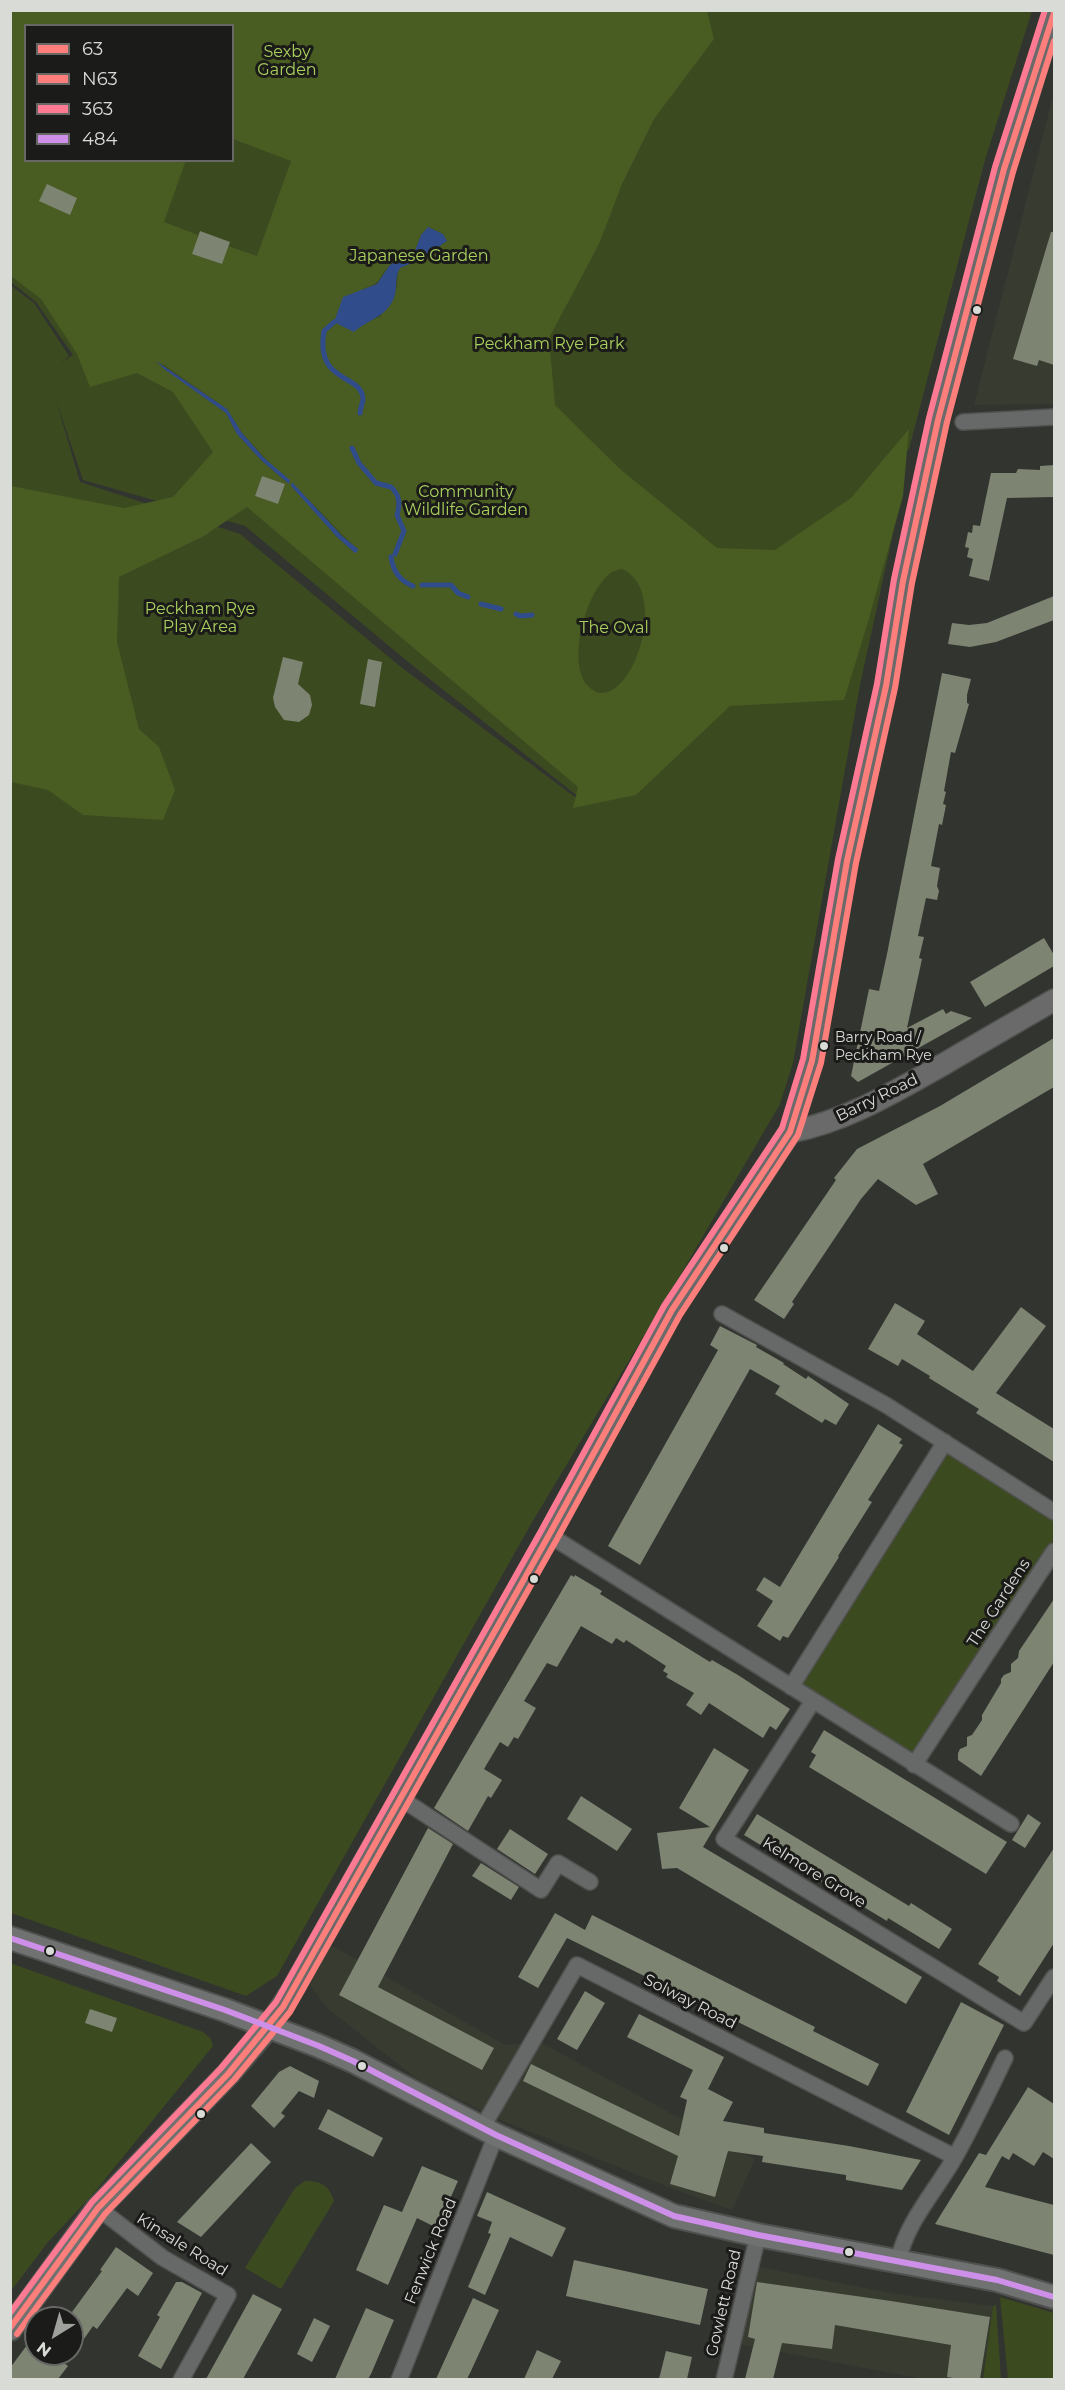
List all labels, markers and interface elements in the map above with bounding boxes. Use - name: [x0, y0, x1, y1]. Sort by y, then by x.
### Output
- legend: [24, 24, 234, 162]
- text: 63: [82, 38, 103, 60]
- park label: Sexby Garden: [257, 42, 317, 80]
- text: N63: [82, 68, 118, 90]
- text: 363: [82, 98, 113, 120]
- text: 484: [82, 128, 117, 150]
- park label: Japanese Garden: [349, 246, 489, 266]
- unlabelled marker: [971, 304, 983, 316]
- park label: Peckham Rye Park: [473, 334, 625, 354]
- park label: Community Wildlife Garden: [404, 482, 528, 520]
- park label: Peckham Rye Play Area: [145, 599, 255, 637]
- park label: The Oval: [579, 618, 649, 638]
- place label: Barry Road / Peckham Rye: [835, 1030, 932, 1062]
- marker: Barry Road / Peckham Rye: [818, 1040, 830, 1052]
- street label: Barry Road: [833, 1070, 921, 1126]
- unlabelled marker: [718, 1242, 730, 1254]
- street label: The Gardens: [963, 1555, 1035, 1651]
- unlabelled marker: [528, 1573, 540, 1585]
- street label: Kelmore Grove: [759, 1833, 869, 1913]
- unlabelled marker: [44, 1945, 56, 1957]
- street label: Solway Road: [640, 1970, 740, 2034]
- unlabelled marker: [356, 2060, 368, 2072]
- unlabelled marker: [195, 2108, 207, 2120]
- street label: Fenwick Road: [401, 2195, 461, 2307]
- street label: Kinsale Road: [133, 2209, 231, 2281]
- unlabelled marker: [843, 2246, 855, 2258]
- street label: Gowlett Road: [702, 2248, 746, 2358]
- north arrow: [24, 2306, 84, 2366]
- text: N: [33, 2338, 55, 2361]

